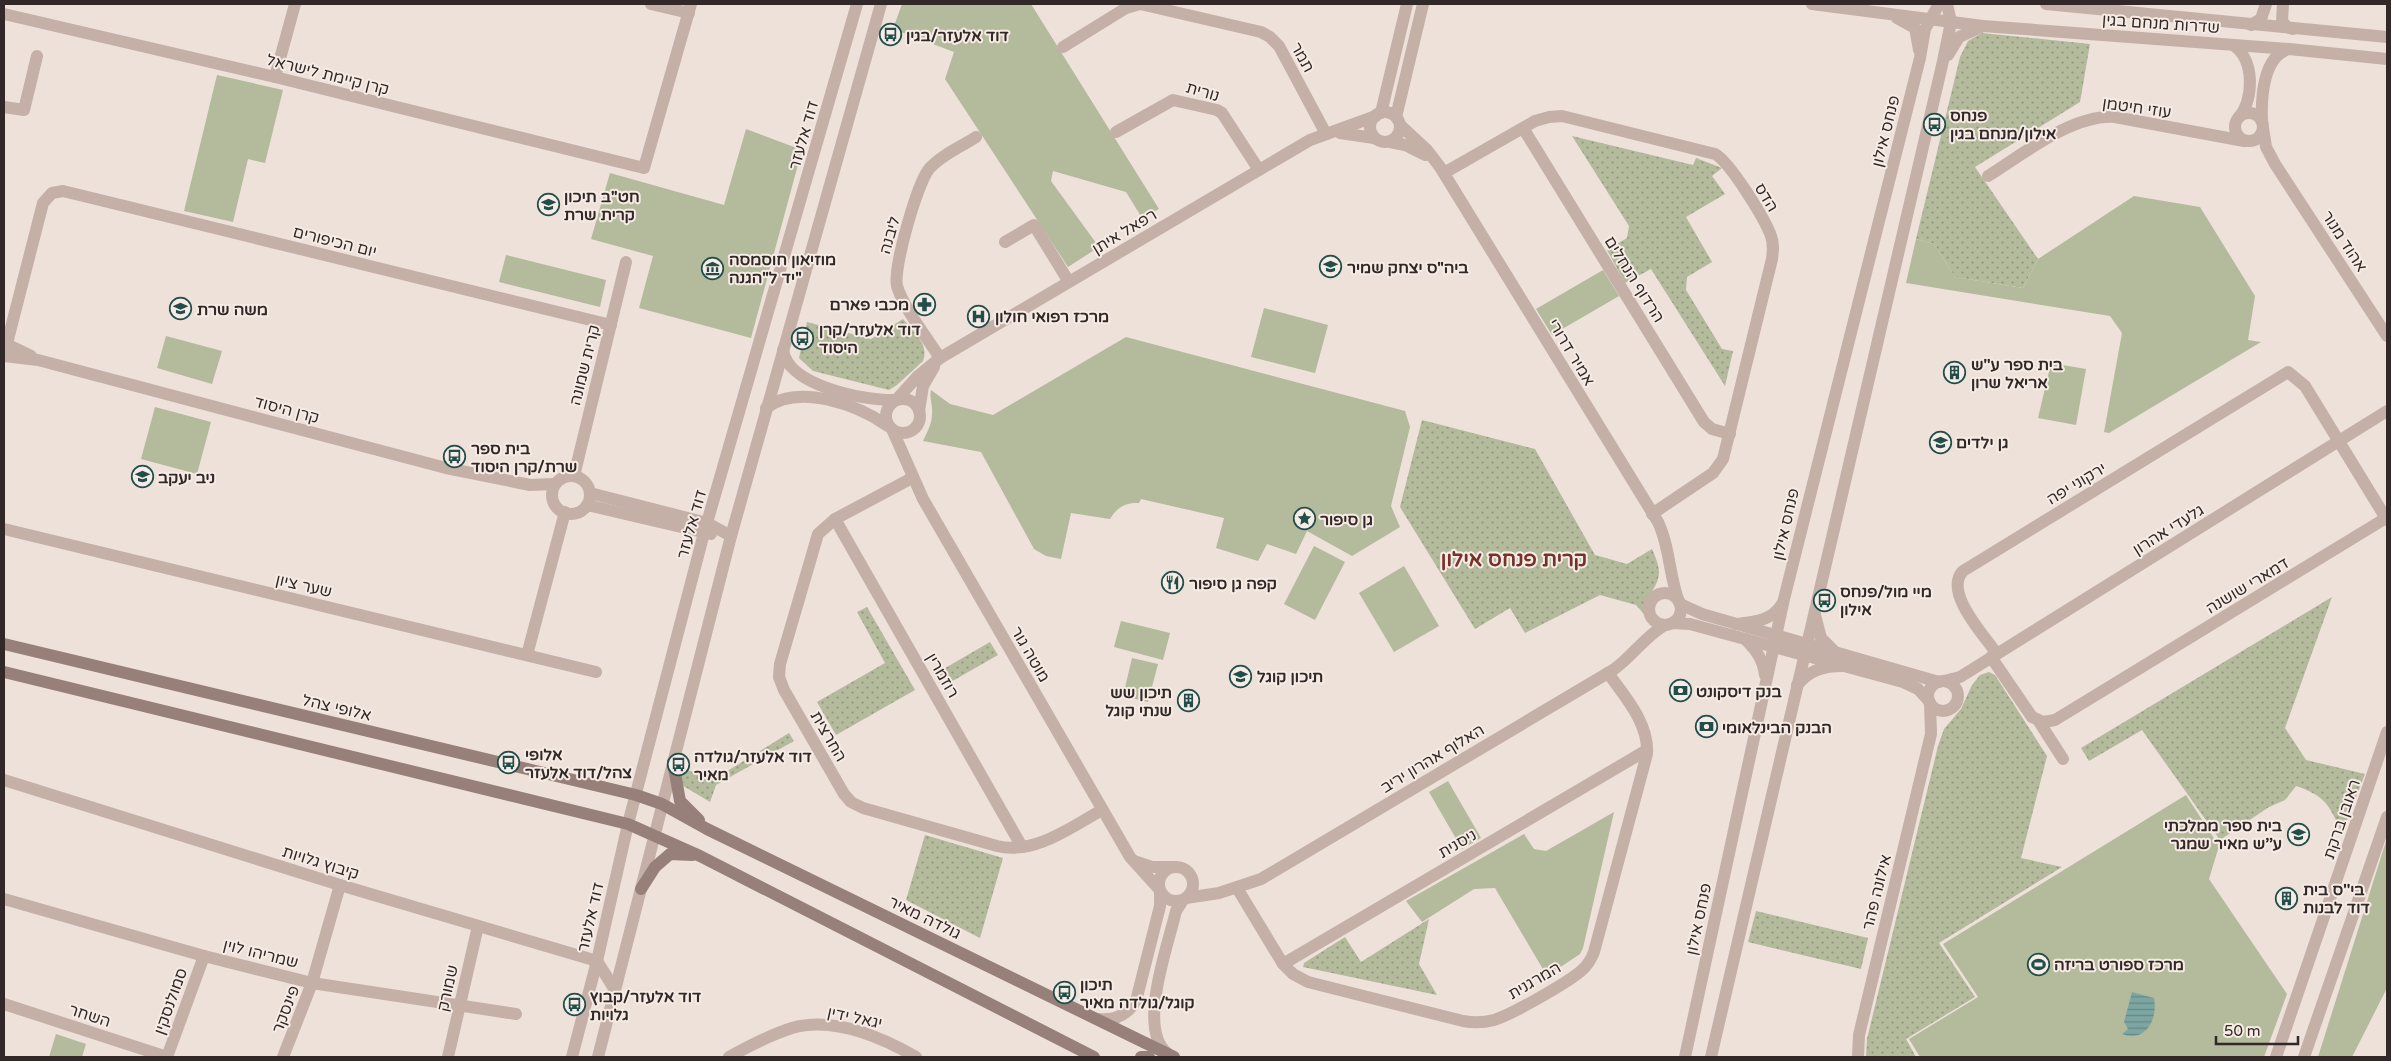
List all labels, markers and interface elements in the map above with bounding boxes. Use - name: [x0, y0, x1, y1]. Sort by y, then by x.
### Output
- street label: שדרות מנחם בגין: [2101, 10, 2221, 38]
- bus stop icon: דוד אלעזר/בגין: [878, 23, 902, 47]
- place label: דוד אלעזר/בגין: [906, 26, 1009, 46]
- street label: תמר: [1286, 39, 1318, 76]
- street label: קרן קיימת לישראל: [264, 50, 391, 100]
- street label: נורית: [1184, 78, 1222, 106]
- street label: פנחס אילון: [1867, 93, 1905, 169]
- street label: עוזי חיטמן: [2101, 93, 2173, 123]
- street label: דוד אלעזר: [785, 98, 823, 172]
- place label: פנחס אילון/מנחם בגין: [1950, 106, 2056, 144]
- bus stop icon: פנחס אילון/מנחם בגין: [1922, 112, 1946, 136]
- street label: הדס: [1750, 179, 1783, 216]
- place label: חט"ב תיכון קרית שרת: [564, 187, 640, 225]
- school or university icon: חט"ב תיכון קרית שרת: [536, 193, 560, 217]
- street label: רפאל איתן: [1089, 205, 1160, 259]
- street label: אהוד מנור: [2317, 207, 2371, 276]
- street label: ליבנה: [875, 214, 905, 257]
- street label: יום הכיפורים: [291, 222, 379, 262]
- street label: הרדוף הנחלים: [1600, 233, 1669, 326]
- place label: מוזיאון חוסמסה יד ל"הגנה": [729, 250, 836, 288]
- school or university icon: ביה"ס יצחק שמיר: [1319, 255, 1343, 279]
- museum icon: מוזיאון חוסמסה יד ל"הגנה": [701, 256, 725, 280]
- place label: ביה"ס יצחק שמיר: [1347, 258, 1469, 278]
- pharmacy icon: מכבי פארם: [913, 292, 937, 316]
- place label: מכבי פארם: [830, 295, 909, 315]
- school or university icon: משה שרת: [169, 297, 193, 321]
- place label: משה שרת: [197, 300, 268, 320]
- hospital icon: מרכז רפואי חולון: [967, 304, 991, 328]
- place label: מרכז רפואי חולון: [995, 307, 1109, 327]
- street label: אמיר דרורי: [1543, 315, 1599, 390]
- place label: דוד אלעזר/קרן היסוד: [819, 320, 921, 358]
- street label: קרית שמונה: [565, 323, 605, 408]
- bus stop icon: דוד אלעזר/קרן היסוד: [791, 326, 815, 350]
- place label: בית ספר ע''ש אריאל שרון: [1971, 355, 2064, 393]
- building icon: בית ספר ע''ש אריאל שרון: [1943, 361, 1967, 385]
- street label: קרן היסוד: [252, 392, 321, 428]
- school or university icon: גן ילדים: [1928, 430, 1952, 454]
- place label: גן ילדים: [1956, 433, 2009, 453]
- place label: בית ספר שרת/קרן היסוד: [471, 439, 577, 477]
- bus stop icon: בית ספר שרת/קרן היסוד: [443, 445, 467, 469]
- street label: ירקוני יפה: [2043, 458, 2110, 509]
- school or university icon: ניב יעקב: [130, 465, 154, 489]
- place label: ניב יעקב: [158, 468, 215, 488]
- street label: פנחס אילון: [1768, 486, 1804, 562]
- street label: דוד אלעזר: [673, 487, 711, 561]
- street label: גלעדי אהרון: [2129, 500, 2208, 560]
- place icon: גן סיפור: [1292, 507, 1316, 531]
- place label: גן סיפור: [1320, 510, 1373, 530]
- district label: קרית פנחס אילון: [1441, 547, 1587, 572]
- street label: דמארי שושנה: [2202, 553, 2293, 619]
- street label: שער ציון: [274, 570, 334, 602]
- restaurant icon: קפה גן סיפור: [1161, 571, 1185, 595]
- place label: קפה גן סיפור: [1189, 574, 1277, 594]
- place label: מיי מול/פנחס אילון: [1840, 582, 1932, 620]
- bus stop icon: מיי מול/פנחס אילון: [1812, 588, 1836, 612]
- street label: מוטה גור: [1006, 623, 1054, 686]
- street label: רוזמרין: [921, 650, 963, 701]
- school or university icon: תיכון קוגל: [1229, 664, 1253, 688]
- place label: תיכון קוגל: [1257, 667, 1323, 687]
- bank icon: בנק דיסקונט: [1668, 679, 1692, 703]
- place label: בנק דיסקונט: [1696, 682, 1782, 702]
- place label: תיכון שש שנתי קוגל: [1105, 683, 1172, 721]
- building icon: תיכון שש שנתי קוגל: [1176, 689, 1200, 713]
- street label: אלופי צהל: [300, 690, 373, 726]
- street label: החרצית: [806, 708, 851, 765]
- bank icon: הבנק הבינלאומי: [1694, 715, 1718, 739]
- place label: הבנק הבינלאומי: [1722, 718, 1832, 738]
- street label: האלוף אהרון יריב: [1377, 720, 1488, 798]
- place label: אלופי צהל/דוד אלעזר: [525, 745, 632, 783]
- place label: דוד אלעזר/גולדה מאיר: [694, 747, 812, 785]
- bus stop icon: אלופי צהל/דוד אלעזר: [497, 751, 521, 775]
- bus stop icon: דוד אלעזר/גולדה מאיר: [666, 753, 690, 777]
- street label: ראובן ברקת: [2319, 777, 2365, 862]
- place label: בית ספר ממלכתי ע’’ש מאיר שמגר: [2164, 816, 2283, 854]
- school or university icon: בית ספר ממלכתי ע’’ש מאיר שמגר: [2286, 822, 2310, 846]
- street label: ניסנית: [1435, 825, 1480, 863]
- street label: קיבוץ גלויות: [280, 842, 362, 884]
- street label: אילונה פהר: [1858, 852, 1896, 932]
- street label: דוד אלעזר: [573, 880, 609, 954]
- place label: בי''ס בית דוד לבנות: [2303, 880, 2370, 918]
- street label: פנחס אילון: [1682, 881, 1716, 957]
- building icon: בי''ס בית דוד לבנות: [2275, 886, 2299, 910]
- street label: גולדה מאיר: [885, 892, 964, 944]
- street label: שמריהו לוין: [221, 935, 300, 973]
- sports icon: מרכז ספורט בריזה: [2026, 952, 2050, 976]
- place label: מרכז ספורט בריזה: [2054, 955, 2184, 975]
- street label: המרגנית: [1504, 958, 1565, 1004]
- street label: שמורק: [433, 963, 463, 1013]
- street label: סמולנסקין: [150, 965, 192, 1037]
- place label: תיכון קוגל/גולדה מאיר: [1080, 975, 1195, 1013]
- bus stop icon: תיכון קוגל/גולדה מאיר: [1052, 981, 1076, 1005]
- street label: פינסקר: [268, 983, 304, 1036]
- place label: דוד אלעזר/קבוץ גלויות: [590, 987, 701, 1025]
- bus stop icon: דוד אלעזר/קבוץ גלויות: [562, 993, 586, 1017]
- street label: השחר: [66, 1000, 113, 1032]
- street label: יגאל ידין: [825, 1002, 884, 1034]
- scale bar: [2216, 1014, 2298, 1046]
- text: 50 m: [2224, 1022, 2261, 1040]

